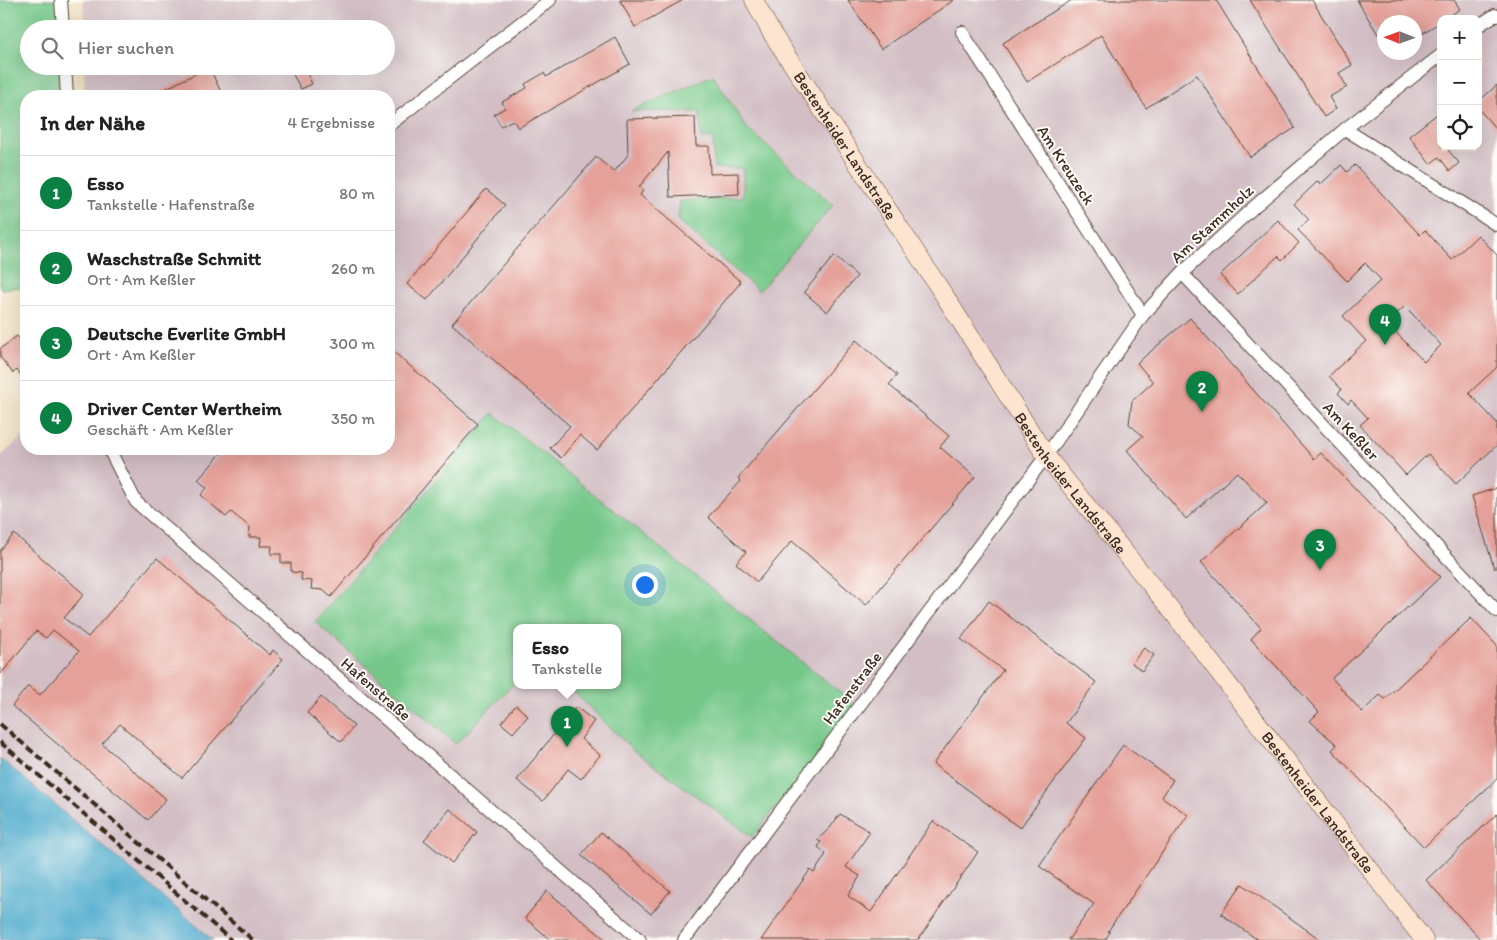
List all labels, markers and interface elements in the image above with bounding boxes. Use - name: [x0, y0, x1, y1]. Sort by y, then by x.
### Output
- north arrow: [1377, 15, 1422, 60]
- map controls: [1437, 15, 1482, 150]
- button: +: [1437, 15, 1482, 60]
- search box: [20, 20, 395, 75]
- icon: search: [38, 34, 66, 62]
- text: Hier suchen: [78, 36, 174, 59]
- button: −: [1437, 60, 1482, 105]
- street label: Bestenheider Landstraße: [790, 68, 901, 223]
- button: locate: [1437, 105, 1482, 150]
- text: In der Nähe: [40, 110, 145, 135]
- text: 4 Ergebnisse: [287, 113, 375, 132]
- street label: Am Kreuzeck: [1033, 122, 1099, 208]
- text: Esso: [87, 172, 124, 195]
- street label: Am Stammholz: [1167, 181, 1258, 267]
- text: 1: [52, 184, 60, 203]
- text: 80 m: [339, 184, 375, 203]
- text: Tankstelle · Hafenstraße: [87, 195, 255, 214]
- text: Waschstraße Schmitt: [87, 247, 261, 270]
- text: 2: [52, 259, 60, 278]
- text: 260 m: [331, 259, 375, 278]
- text: Ort · Am Keßler: [87, 270, 195, 289]
- pin: 4: [1369, 304, 1401, 345]
- text: Deutsche Everlite GmbH: [87, 322, 286, 345]
- text: 3: [52, 334, 60, 353]
- text: 300 m: [330, 334, 375, 353]
- text: Ort · Am Keßler: [87, 345, 195, 364]
- pin: 2: [1186, 371, 1218, 412]
- text: Driver Center Wertheim: [87, 397, 282, 420]
- street label: Am Keßler: [1319, 398, 1383, 465]
- street label: Bestenheider Landstraße: [1011, 408, 1131, 557]
- text: 4: [51, 409, 61, 428]
- text: 350 m: [331, 409, 375, 428]
- text: Geschäft · Am Keßler: [87, 420, 233, 439]
- pin: 3: [1304, 529, 1336, 570]
- your location: [632, 572, 658, 598]
- popup: [513, 624, 621, 689]
- text: Esso: [532, 636, 569, 659]
- street label: Hafenstraße: [818, 648, 886, 728]
- street label: Hafenstraße: [337, 653, 415, 725]
- text: Tankstelle: [532, 659, 602, 678]
- pin: 1: [551, 706, 583, 747]
- street label: Bestenheider Landstraße: [1258, 727, 1379, 877]

